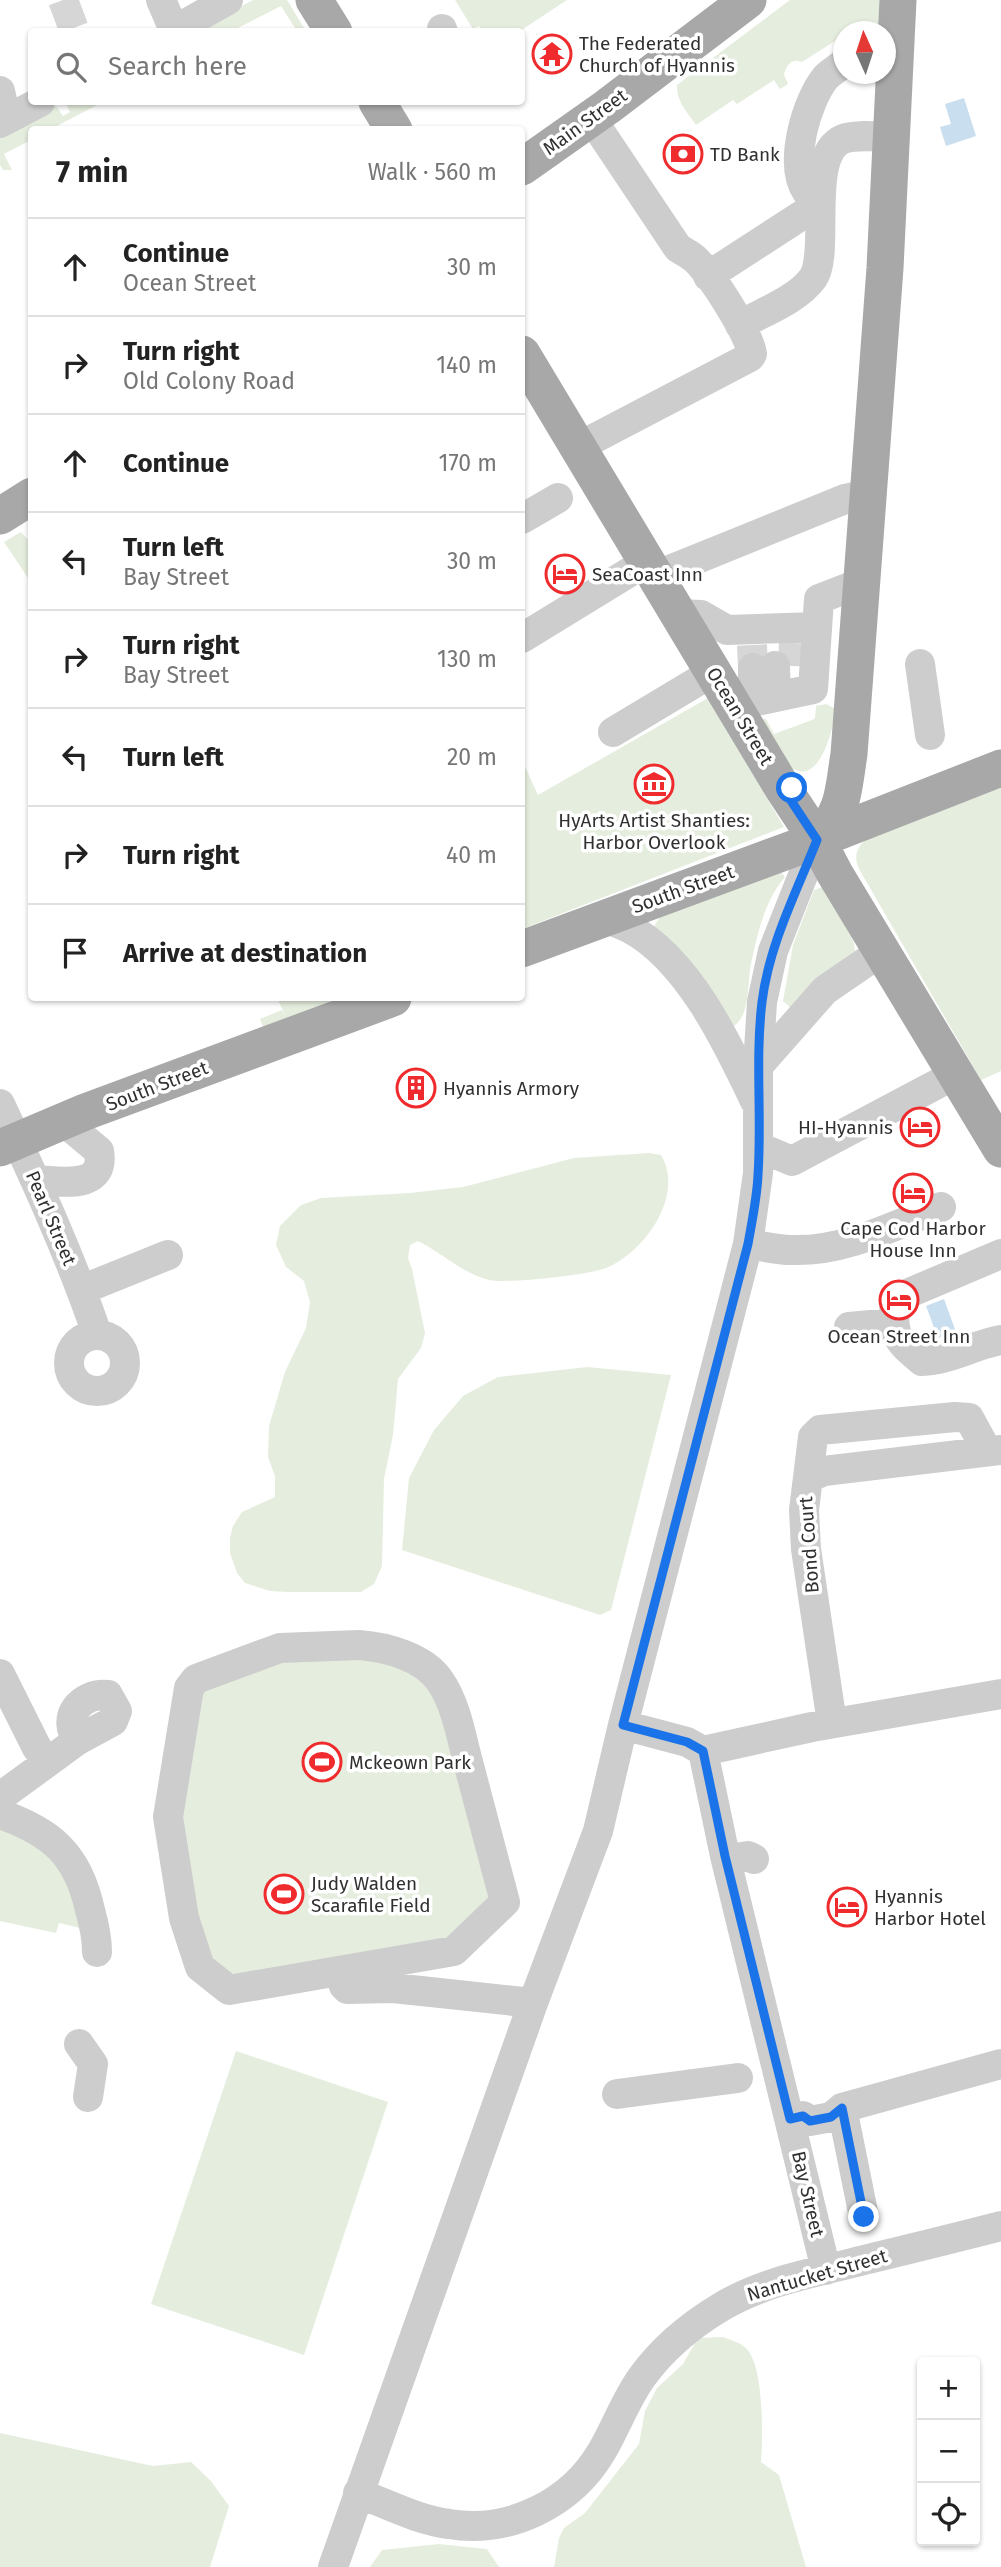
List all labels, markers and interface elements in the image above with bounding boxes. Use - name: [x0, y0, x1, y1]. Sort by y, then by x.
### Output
- north arrow: [833, 21, 896, 84]
- search box: [28, 28, 525, 105]
- place label: The Federated Church of Hyannis: [579, 32, 735, 77]
- temple icon: The Federated Church of Hyannis: [531, 33, 573, 75]
- icon: search: [52, 48, 90, 86]
- text: Search here: [108, 51, 247, 82]
- street label: Main Street: [539, 84, 632, 160]
- bank icon: TD Bank: [662, 133, 704, 175]
- place label: TD Bank: [710, 143, 780, 166]
- text: 7 min: [56, 154, 128, 190]
- text: Walk · 560 m: [368, 158, 497, 186]
- text: Continue: [123, 238, 229, 269]
- icon: ahead: [56, 248, 94, 286]
- text: 30 m: [447, 253, 497, 281]
- text: Ocean Street: [123, 269, 256, 297]
- text: Turn right: [123, 336, 240, 367]
- icon: right: [56, 346, 94, 384]
- text: 140 m: [436, 351, 497, 379]
- text: Old Colony Road: [123, 367, 295, 395]
- icon: ahead: [56, 444, 94, 482]
- text: Continue: [123, 448, 229, 479]
- text: 170 m: [438, 449, 497, 477]
- text: Turn left: [123, 532, 224, 563]
- icon: left: [56, 542, 94, 580]
- text: 30 m: [447, 547, 497, 575]
- hotel icon: SeaCoast Inn: [544, 553, 586, 595]
- text: Bay Street: [123, 563, 229, 591]
- place label: SeaCoast Inn: [592, 563, 703, 586]
- text: Turn right: [123, 630, 240, 661]
- icon: right: [56, 640, 94, 678]
- text: 130 m: [437, 645, 497, 673]
- text: Bay Street: [123, 661, 229, 689]
- street label: Ocean Street: [702, 663, 778, 769]
- icon: left: [56, 738, 94, 776]
- text: Turn left: [123, 742, 224, 773]
- text: 20 m: [447, 743, 497, 771]
- museum icon: HyArts Artist Shanties: Harbor Overlook: [633, 763, 675, 805]
- route start: [776, 772, 807, 803]
- place label: HyArts Artist Shanties: Harbor Overlook: [558, 809, 750, 854]
- icon: right: [56, 836, 94, 874]
- text: Turn right: [123, 840, 240, 871]
- text: 40 m: [446, 841, 497, 869]
- street label: South Street: [629, 860, 737, 918]
- icon: arrive: [56, 934, 94, 972]
- text: Arrive at destination: [123, 938, 367, 969]
- street label: South Street: [103, 1056, 211, 1116]
- building icon: Hyannis Armory: [395, 1067, 437, 1109]
- place label: Hyannis Armory: [443, 1077, 580, 1100]
- hotel icon: HI-Hyannis: [899, 1106, 941, 1148]
- place label: HI-Hyannis: [798, 1116, 893, 1139]
- street label: Pearl Street: [21, 1167, 81, 1269]
- hotel icon: Cape Cod Harbor House Inn: [892, 1172, 934, 1214]
- place label: Cape Cod Harbor House Inn: [840, 1217, 986, 1262]
- hotel icon: Ocean Street Inn: [878, 1279, 920, 1321]
- place label: Ocean Street Inn: [828, 1325, 970, 1348]
- street label: Bond Court: [794, 1496, 824, 1594]
- sports icon: Mckeown Park: [301, 1741, 343, 1783]
- place label: Mckeown Park: [349, 1751, 471, 1774]
- place label: Judy Walden Scarafile Field: [311, 1872, 431, 1917]
- sports icon: Judy Walden Scarafile Field: [263, 1873, 305, 1915]
- place label: Hyannis Harbor Hotel: [874, 1885, 986, 1930]
- hotel icon: Hyannis Harbor Hotel: [826, 1886, 868, 1928]
- street label: Bay Street: [787, 2149, 829, 2239]
- route end: [848, 2201, 879, 2232]
- street label: Nantucket Street: [744, 2244, 890, 2306]
- map controls: [917, 2357, 980, 2546]
- button: +: [917, 2357, 980, 2420]
- button: −: [917, 2420, 980, 2483]
- button: locate: [917, 2483, 980, 2546]

